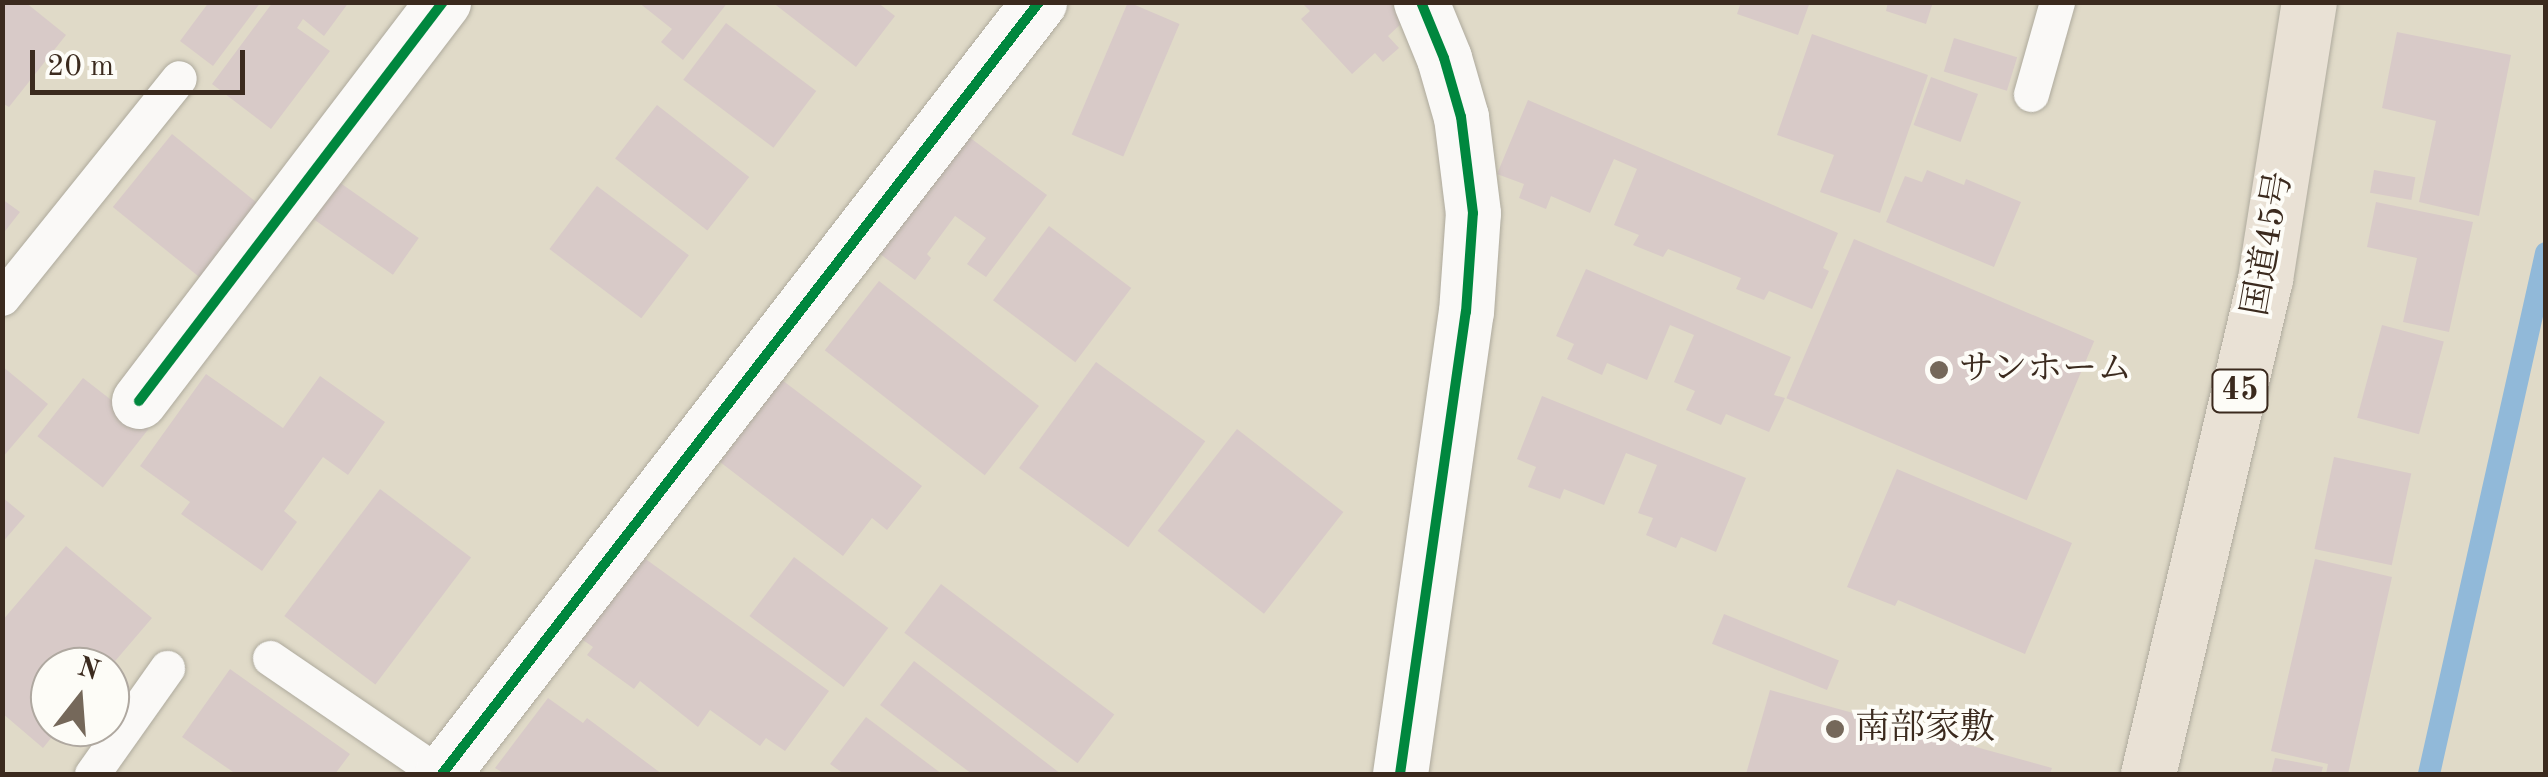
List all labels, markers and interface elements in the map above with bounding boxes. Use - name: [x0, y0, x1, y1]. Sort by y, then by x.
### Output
- scale bar: [35, 30, 250, 92]
- text: 20 m: [47, 52, 114, 82]
- street label: 国道45号: [2236, 169, 2302, 319]
- place label: サンホーム: [1959, 349, 2134, 391]
- marker: サンホーム: [1928, 359, 1950, 381]
- road number: 45: [2210, 364, 2270, 418]
- north arrow: [30, 647, 130, 747]
- text: N: [74, 654, 103, 687]
- place label: 南部家敷: [1855, 708, 1995, 750]
- marker: 南部家敷: [1824, 718, 1846, 740]

